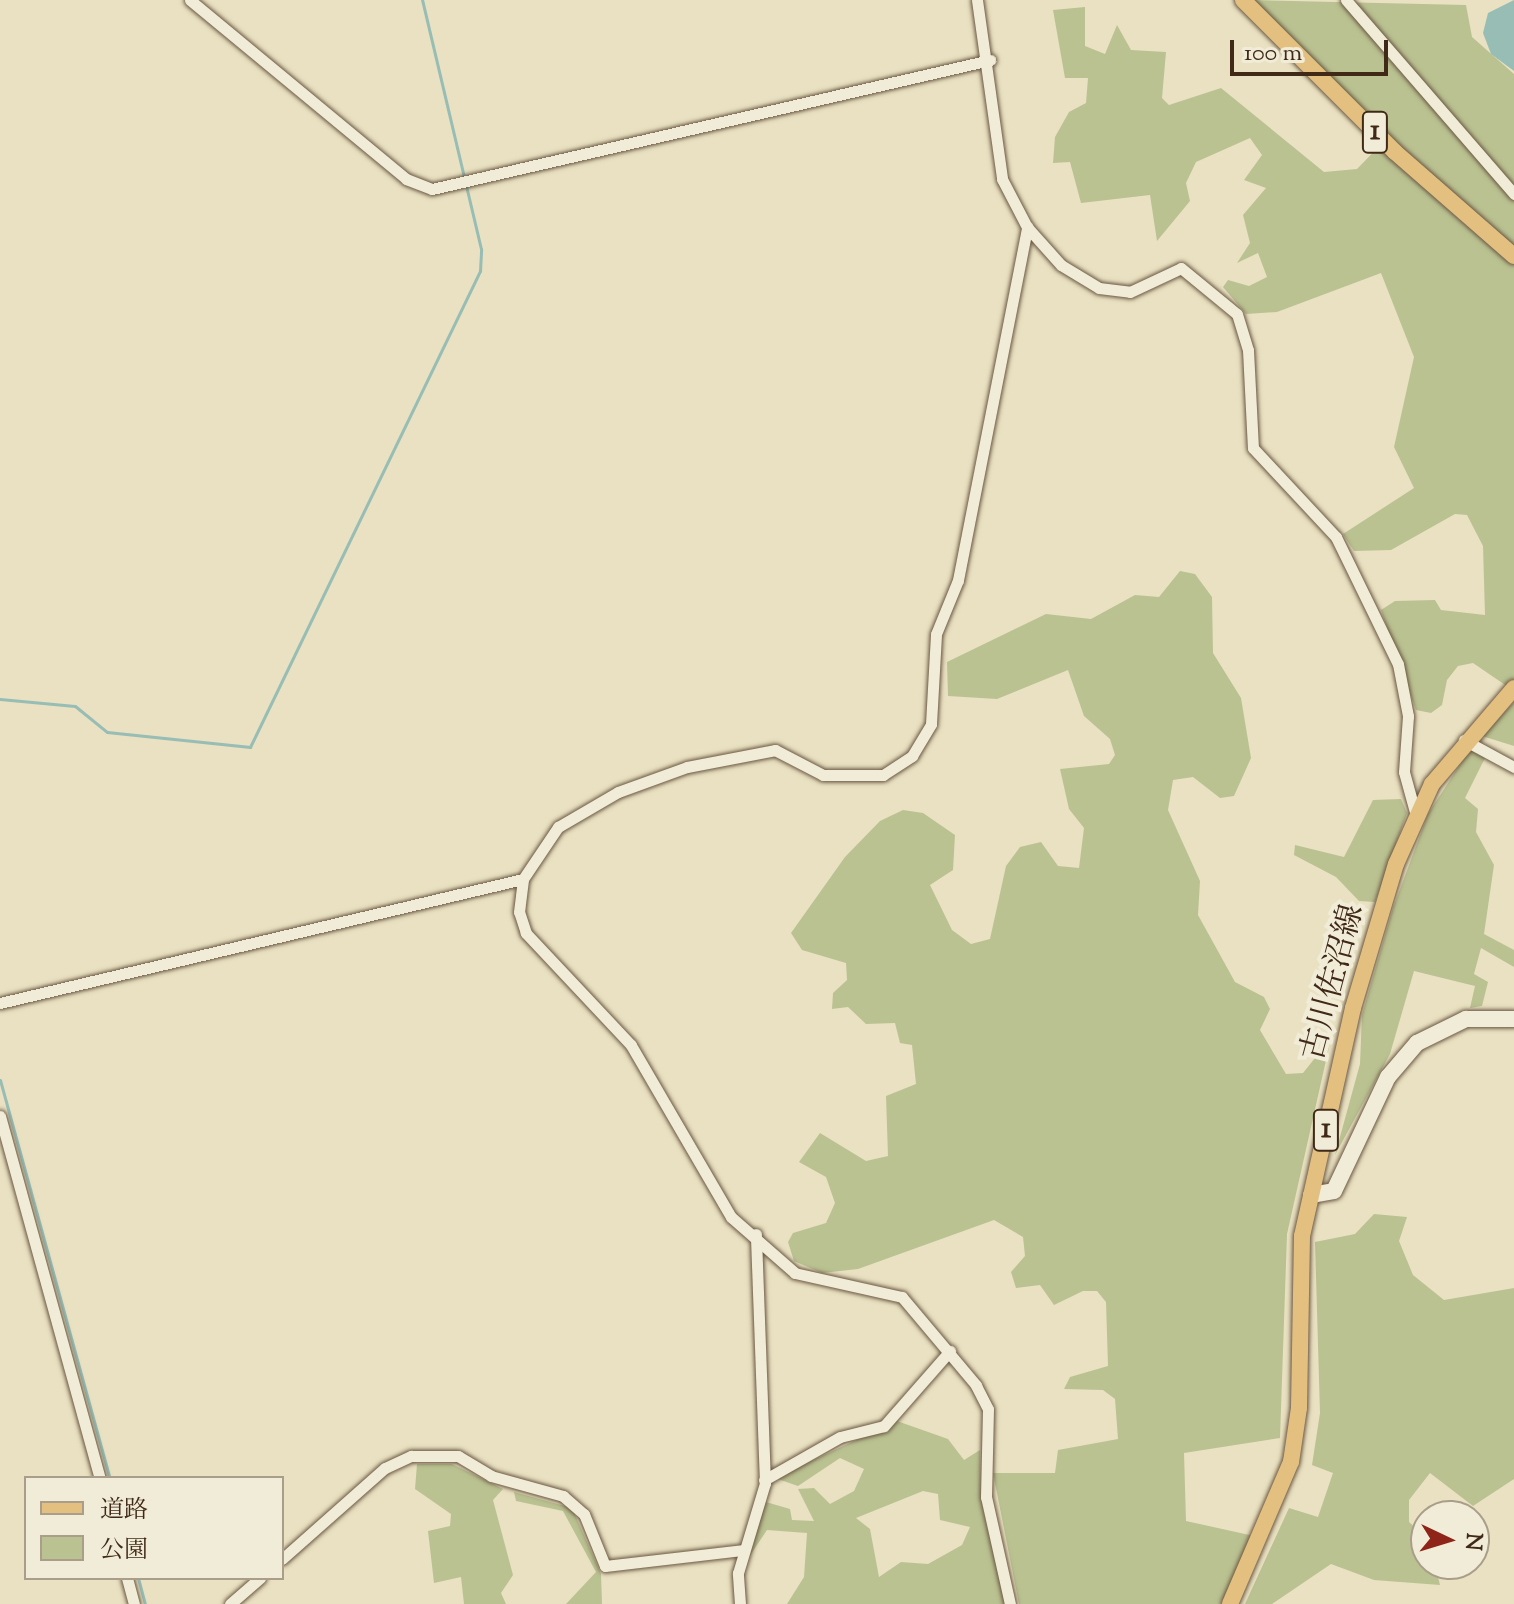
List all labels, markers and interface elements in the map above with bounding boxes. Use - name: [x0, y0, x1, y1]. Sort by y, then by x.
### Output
- scale bar: [1234, 24, 1392, 74]
- text: 100 m: [1244, 37, 1302, 71]
- road number: 1: [1361, 106, 1389, 158]
- street label: 古川佐沼線: [1295, 901, 1373, 1065]
- road number: 1: [1312, 1104, 1340, 1156]
- legend: [24, 1476, 284, 1580]
- text: 道路: [100, 1494, 148, 1528]
- north arrow: [1410, 1500, 1490, 1580]
- text: N: [1455, 1532, 1489, 1551]
- text: 公園: [100, 1534, 148, 1568]

